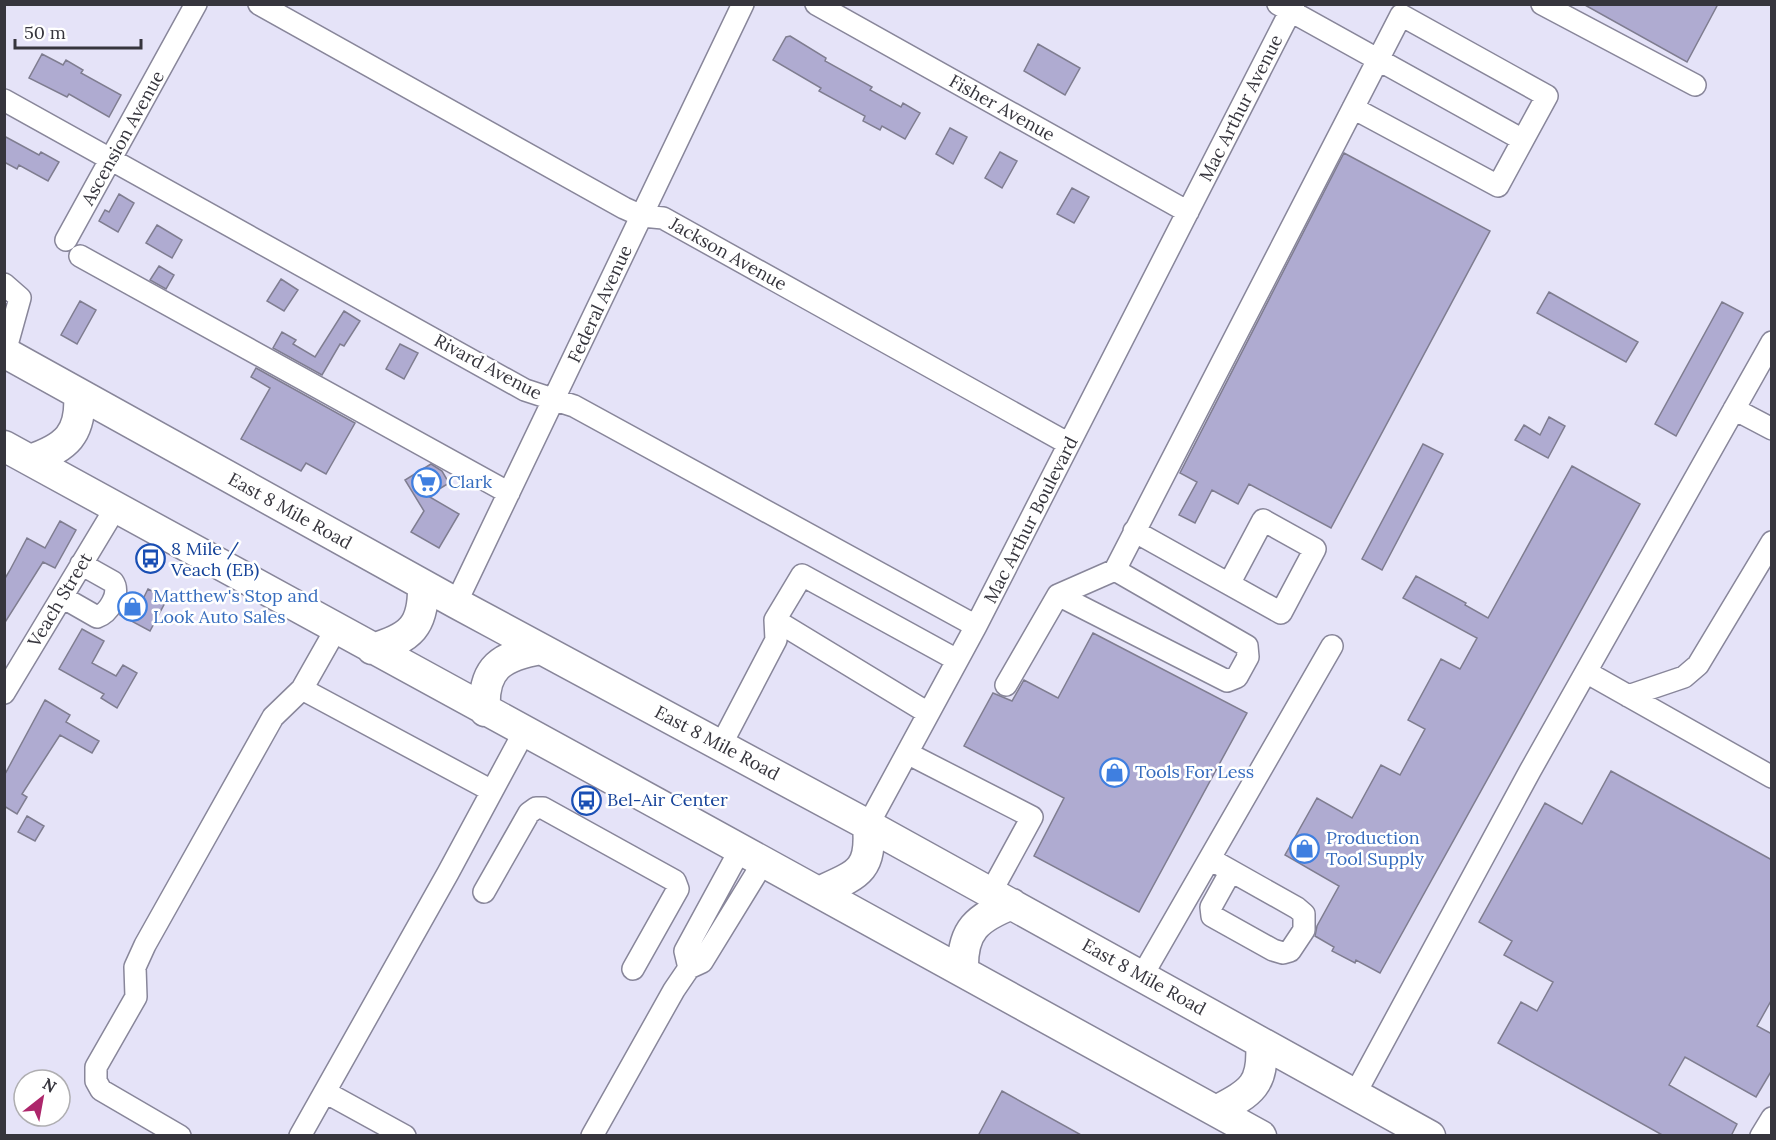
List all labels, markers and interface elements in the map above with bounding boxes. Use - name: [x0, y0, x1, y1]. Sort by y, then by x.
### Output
- scale bar: [15, 12, 141, 50]
- text: 50 m: [24, 21, 66, 44]
- street label: Mac Arthur Avenue: [1194, 30, 1288, 185]
- street label: Ascension Avenue: [76, 66, 169, 210]
- street label: Fisher Avenue: [945, 69, 1059, 146]
- street label: Jackson Avenue: [665, 211, 791, 295]
- street label: Federal Avenue: [562, 241, 637, 366]
- street label: Rivard Avenue: [430, 329, 546, 405]
- street label: Mac Arthur Boulevard: [979, 432, 1083, 607]
- supermarket icon: Clark: [411, 466, 443, 498]
- street label: East 8 Mile Road: [224, 467, 356, 554]
- place label: Clark: [448, 470, 492, 493]
- place label: 8 Mile / Veach (EB): [170, 537, 259, 581]
- bus stop icon: 8 Mile / Veach (EB): [134, 543, 166, 575]
- street label: Veach Street: [22, 548, 97, 652]
- place label: Matthew's Stop and Look Auto Sales: [153, 584, 319, 628]
- shop icon: Matthew's Stop and Look Auto Sales: [116, 590, 148, 622]
- street label: East 8 Mile Road: [651, 700, 784, 785]
- shop icon: Tools For Less: [1098, 756, 1130, 788]
- place label: Tools For Less: [1135, 760, 1254, 783]
- bus stop icon: Bel-Air Center: [570, 784, 602, 816]
- place label: Bel-Air Center: [607, 788, 728, 811]
- place label: Production Tool Supply: [1326, 826, 1424, 870]
- shop icon: Production Tool Supply: [1289, 832, 1321, 864]
- street label: East 8 Mile Road: [1078, 933, 1210, 1020]
- north arrow: [12, 1068, 72, 1128]
- text: N: [39, 1073, 60, 1097]

